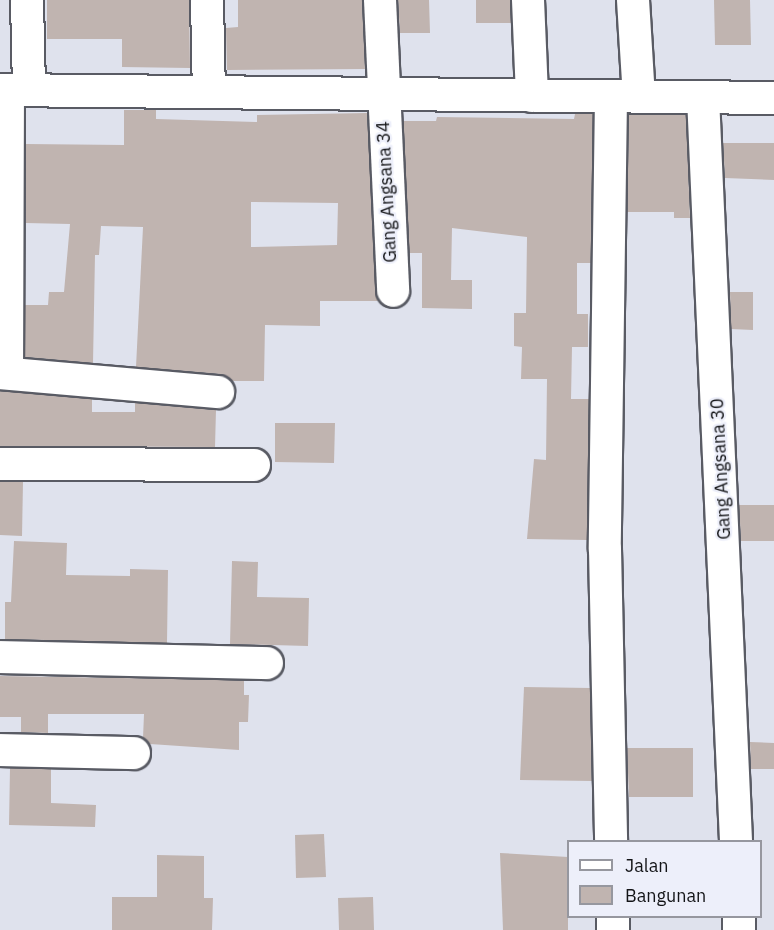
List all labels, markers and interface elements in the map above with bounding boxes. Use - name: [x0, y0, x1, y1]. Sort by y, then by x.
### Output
- street label: Gang Angsana 34: [373, 121, 401, 263]
- street label: Gang Angsana 30: [707, 398, 735, 540]
- legend: [567, 840, 762, 918]
- text: Jalan: [625, 854, 669, 877]
- text: Bangunan: [625, 884, 706, 907]

